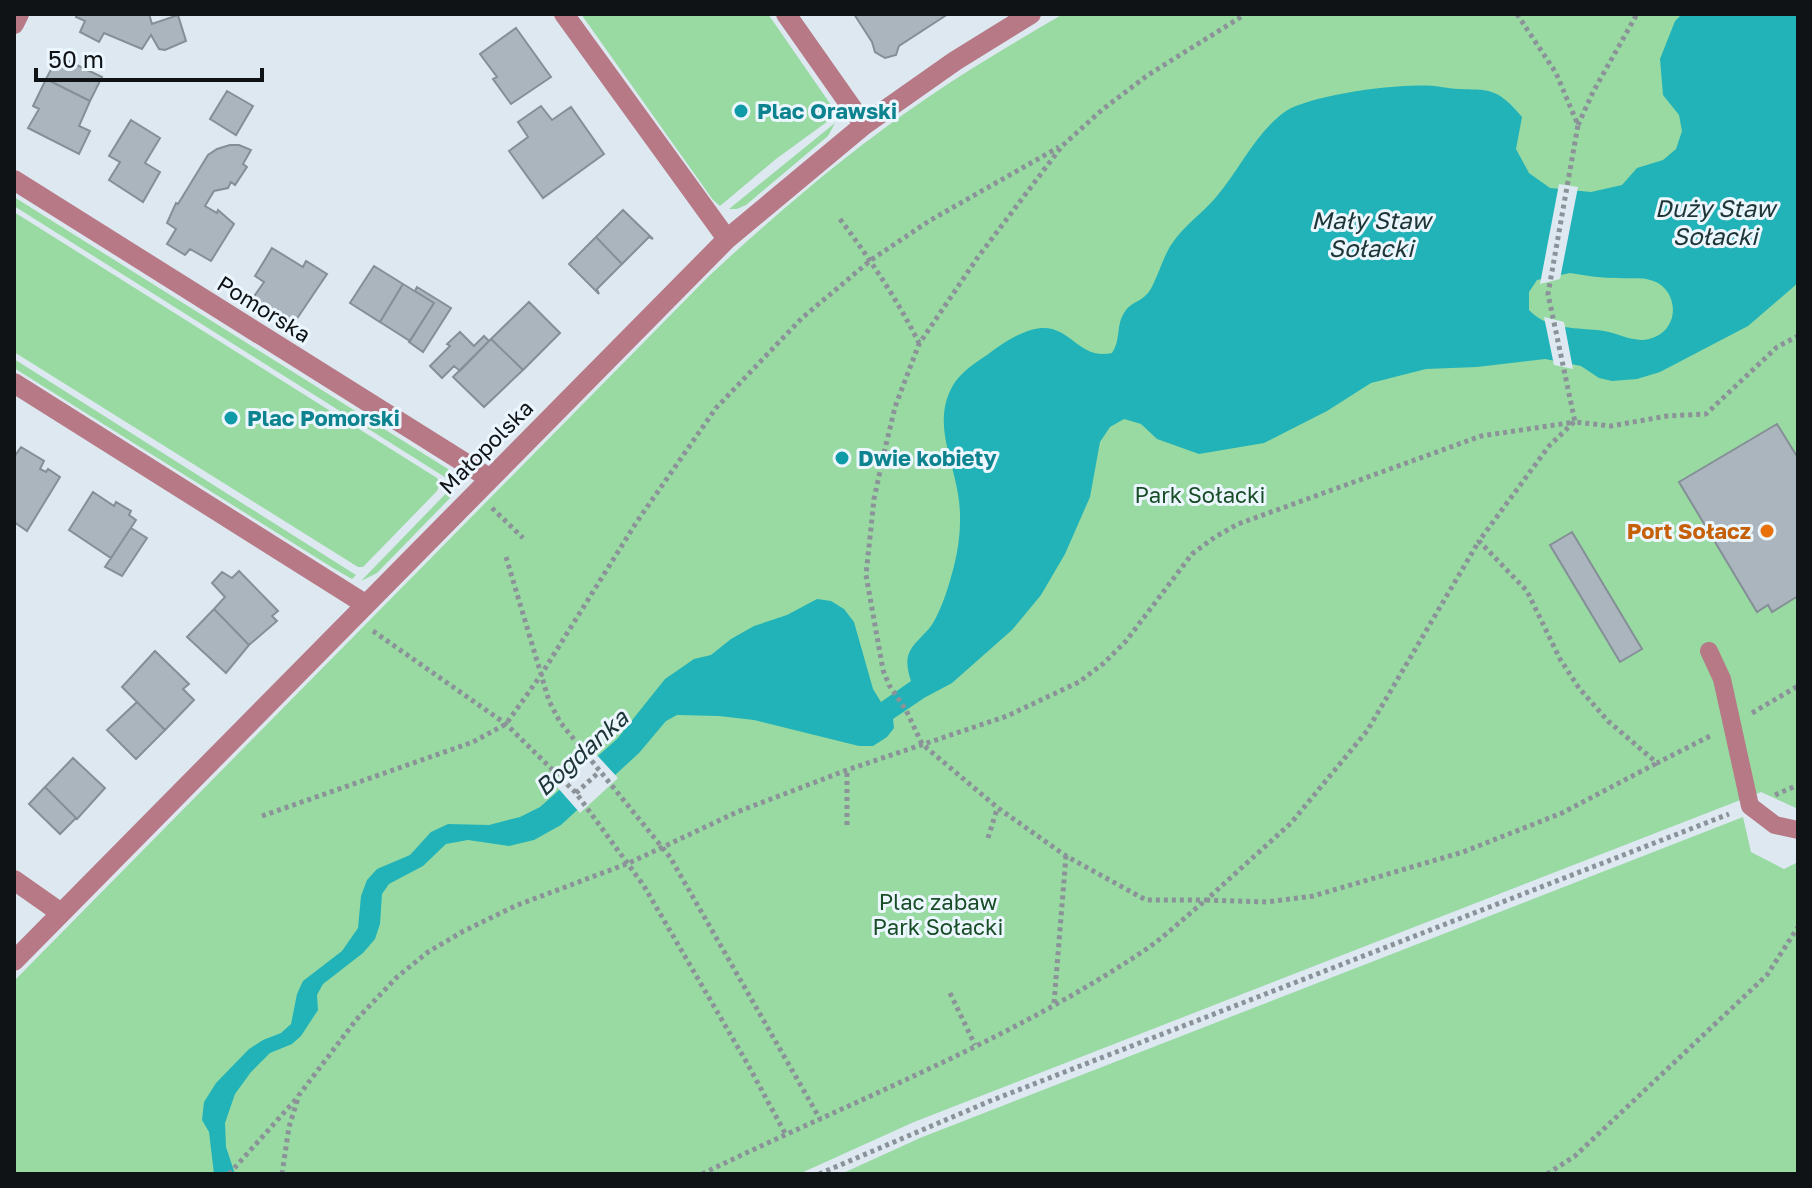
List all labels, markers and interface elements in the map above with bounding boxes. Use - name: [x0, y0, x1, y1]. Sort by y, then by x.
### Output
- scale bar: [36, 32, 262, 82]
- text: 50 m: [48, 44, 104, 73]
- place label: Plac Orawski: [757, 97, 897, 124]
- marker: Plac Orawski: [732, 102, 750, 120]
- water label: Duży Staw Sołacki: [1655, 193, 1778, 250]
- water label: Mały Staw Sołacki: [1311, 205, 1433, 262]
- street label: Pomorska: [213, 269, 316, 348]
- street label: Małopolska: [433, 394, 538, 499]
- place label: Plac Pomorski: [247, 404, 400, 431]
- marker: Plac Pomorski: [222, 409, 240, 427]
- place label: Dwie kobiety: [858, 444, 997, 471]
- marker: Dwie kobiety: [833, 449, 851, 467]
- park label: Park Sołacki: [1135, 481, 1265, 508]
- place label: Port Sołacz: [1627, 517, 1751, 544]
- marker: Port Sołacz: [1758, 522, 1776, 540]
- water label: Bogdanka: [528, 702, 635, 802]
- park label: Plac zabaw Park Sołacki: [873, 888, 1003, 940]

